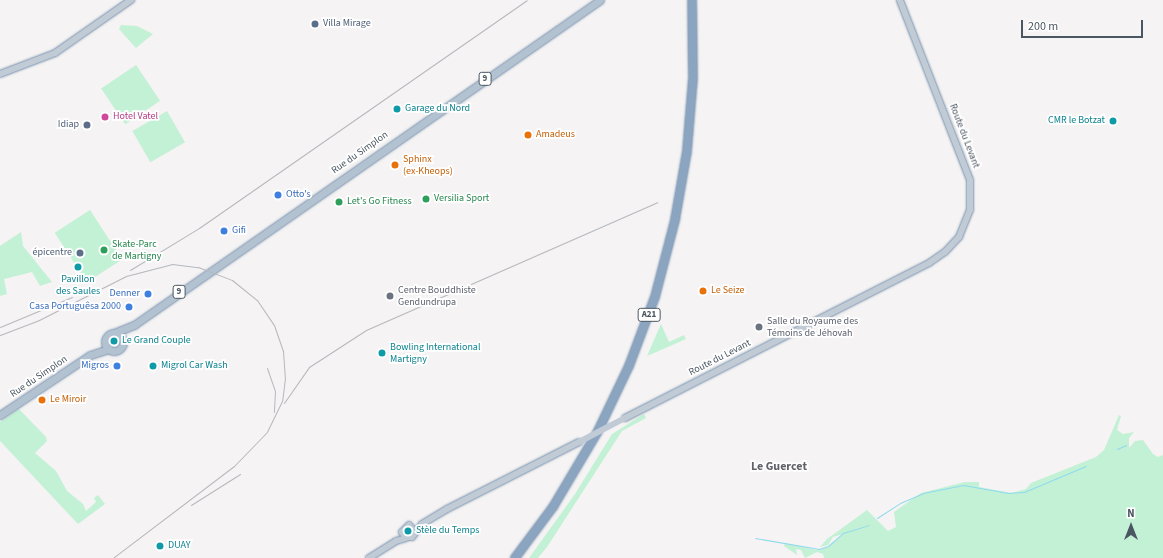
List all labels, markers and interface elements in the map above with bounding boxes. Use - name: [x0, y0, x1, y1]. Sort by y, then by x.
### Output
- scale bar: [1023, 12, 1145, 38]
- place label: Villa Mirage: [323, 18, 371, 30]
- text: 200 m: [1028, 18, 1058, 35]
- marker: Villa Mirage: [310, 19, 320, 29]
- road number: 9: [478, 72, 492, 86]
- street label: Route du Levant: [946, 102, 982, 170]
- place label: Garage du Nord: [405, 103, 470, 115]
- marker: Garage du Nord: [392, 104, 402, 114]
- place label: Hotel Vatel: [113, 111, 158, 123]
- marker: Hotel Vatel: [100, 112, 110, 122]
- place label: CMR le Botzat: [1048, 115, 1105, 127]
- marker: CMR le Botzat: [1108, 116, 1118, 126]
- place label: Idiap: [58, 119, 79, 131]
- marker: Idiap: [82, 120, 92, 130]
- street label: Rue du Simplon: [329, 129, 391, 177]
- place label: Amadeus: [536, 129, 575, 141]
- marker: Amadeus: [523, 130, 533, 140]
- place label: Sphinx (ex-Kheops): [403, 153, 453, 176]
- marker: Sphinx (ex-Kheops): [390, 160, 400, 170]
- place label: Otto's: [286, 189, 311, 201]
- marker: Otto's: [273, 190, 283, 200]
- place label: Versilia Sport: [434, 193, 489, 205]
- marker: Versilia Sport: [421, 194, 431, 204]
- place label: Let's Go Fitness: [347, 196, 412, 208]
- marker: Let's Go Fitness: [334, 197, 344, 207]
- place label: Gifi: [232, 225, 246, 237]
- marker: Gifi: [219, 226, 229, 236]
- place label: Skate-Parc de Martigny: [112, 238, 161, 262]
- marker: Skate-Parc de Martigny: [99, 245, 109, 255]
- place label: épicentre: [33, 247, 72, 259]
- marker: épicentre: [75, 248, 85, 258]
- marker: Pavillon des Saules: [73, 262, 83, 272]
- place label: Pavillon des Saules: [56, 273, 100, 296]
- place label: Centre Bouddhiste Gendundrupa: [398, 284, 476, 308]
- road number: 9: [172, 285, 186, 299]
- place label: Le Seize: [711, 285, 745, 297]
- marker: Le Seize: [698, 286, 708, 296]
- place label: Denner: [110, 288, 140, 300]
- marker: Denner: [143, 289, 153, 299]
- marker: Centre Bouddhiste Gendundrupa: [385, 291, 395, 301]
- place label: Casa Portuguêsa 2000: [29, 301, 121, 313]
- marker: Casa Portuguêsa 2000: [124, 302, 134, 312]
- road number: A21: [637, 308, 661, 322]
- place label: Salle du Royaume des Témoins de Jéhovah: [767, 315, 858, 338]
- marker: Salle du Royaume des Témoins de Jéhovah: [754, 322, 764, 332]
- place label: Le Grand Couple: [122, 335, 191, 347]
- marker: Le Grand Couple: [109, 336, 119, 346]
- street label: Route du Levant: [687, 337, 753, 379]
- place label: Bowling International Martigny: [390, 341, 480, 364]
- marker: Bowling International Martigny: [377, 348, 387, 358]
- street label: Rue du Simplon: [8, 354, 70, 400]
- place label: Migros: [81, 360, 109, 372]
- place label: Migrol Car Wash: [161, 360, 228, 372]
- marker: Migros: [112, 361, 122, 371]
- marker: Migrol Car Wash: [148, 361, 158, 371]
- place label: Le Miroir: [50, 394, 86, 406]
- marker: Le Miroir: [37, 395, 47, 405]
- district label: Le Guercet: [751, 460, 807, 474]
- north arrow: [1111, 506, 1151, 546]
- text: N: [1127, 506, 1135, 521]
- place label: Stèle du Temps: [416, 525, 479, 537]
- marker: Stèle du Temps: [403, 526, 413, 536]
- place label: DUAY: [168, 540, 190, 552]
- marker: DUAY: [155, 541, 165, 551]

